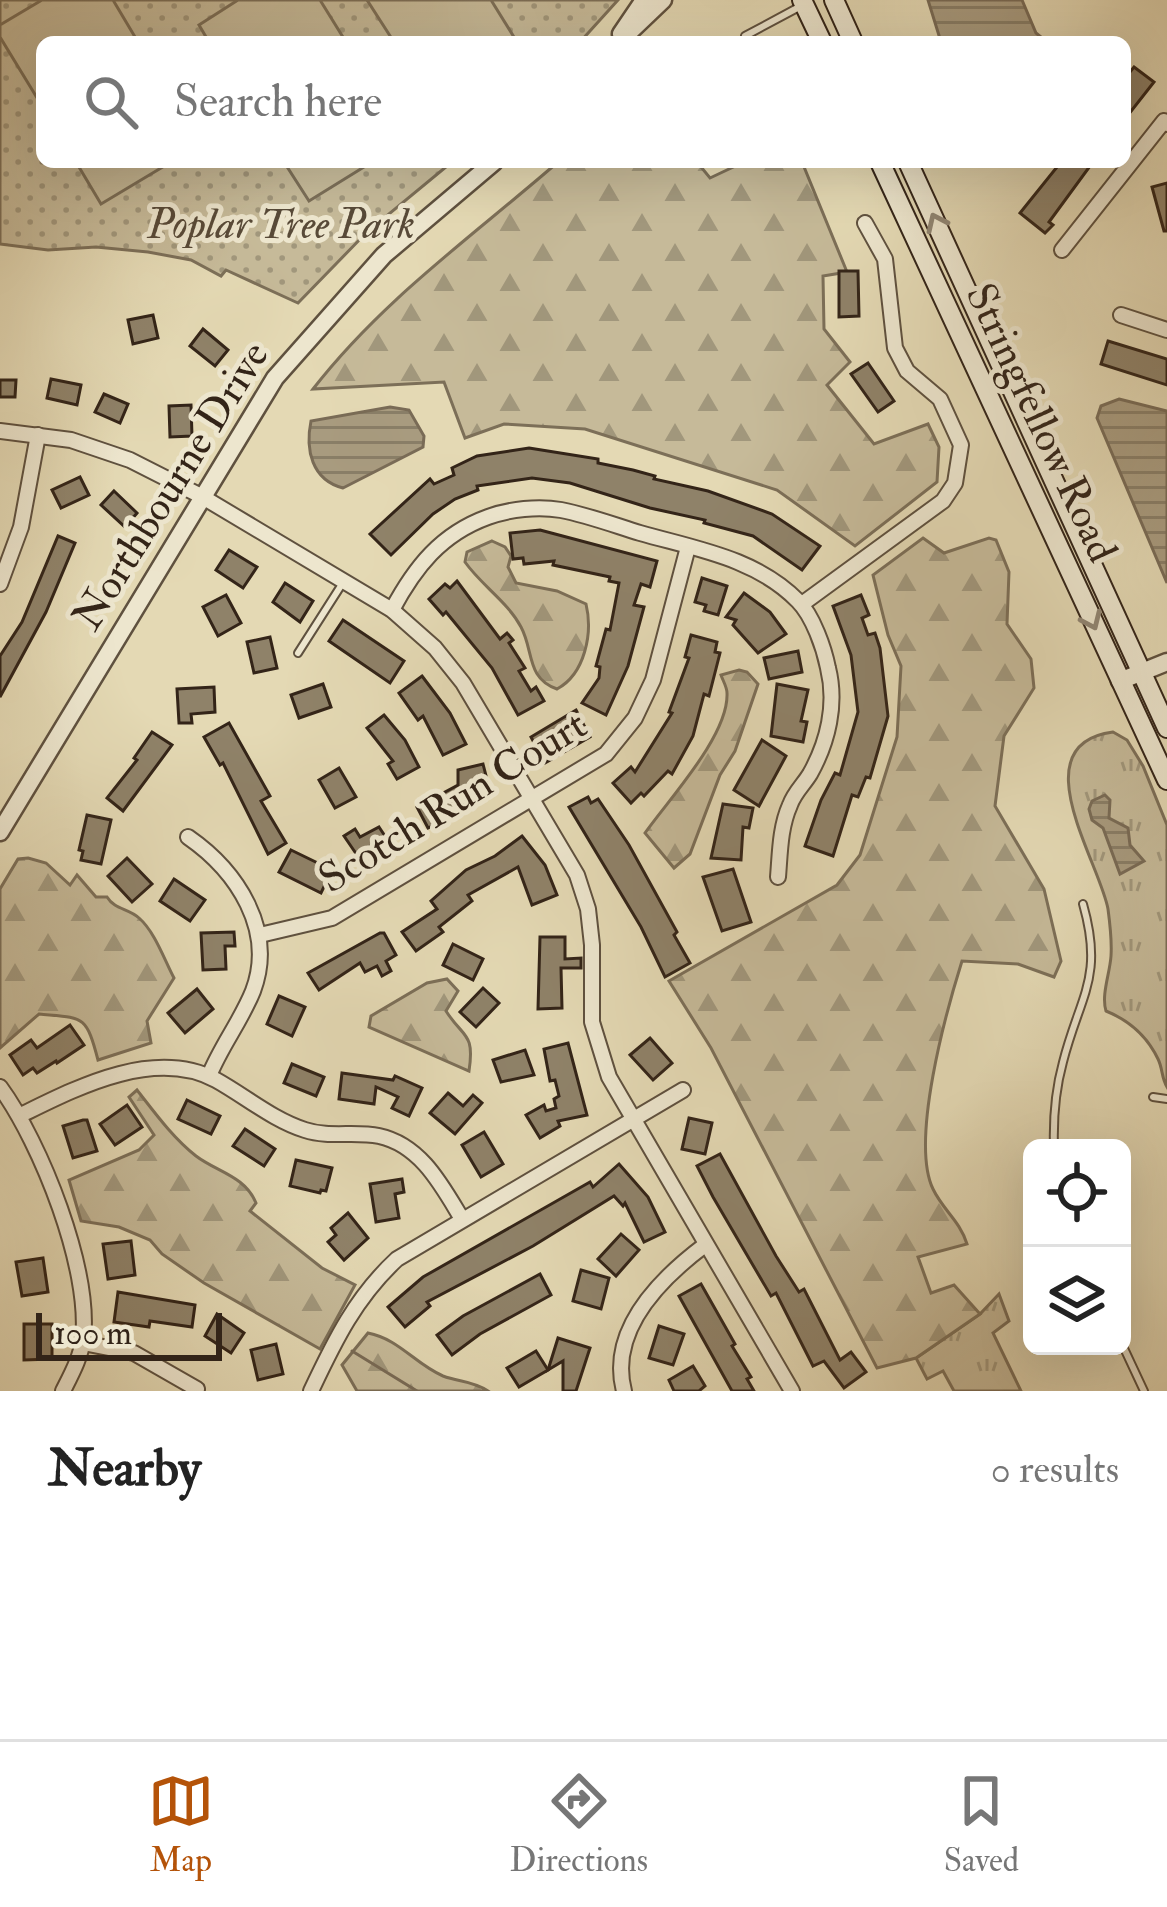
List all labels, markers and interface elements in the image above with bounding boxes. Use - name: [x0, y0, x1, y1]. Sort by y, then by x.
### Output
- search box: [36, 36, 1131, 168]
- icon: search: [78, 69, 144, 135]
- text: Search here: [174, 74, 382, 130]
- park label: Poplar Tree Park: [146, 199, 415, 251]
- one-way arrow: [927, 213, 950, 234]
- street label: Stringfellow Road: [954, 276, 1128, 571]
- street label: Northbourne Drive: [61, 332, 281, 640]
- one-way arrow: [1078, 609, 1102, 630]
- street label: Scotch Run Court: [310, 699, 596, 905]
- map controls: [1023, 1139, 1131, 1355]
- button: locate: [1023, 1139, 1131, 1247]
- button: layers: [1023, 1247, 1131, 1355]
- scale bar: [36, 1307, 222, 1360]
- text: 100 m: [54, 1313, 132, 1354]
- text: Nearby: [48, 1437, 201, 1501]
- text: 0 results: [991, 1445, 1119, 1494]
- tab: Map: [148, 1768, 214, 1881]
- tab: Directions: [510, 1768, 648, 1881]
- tab: Saved: [944, 1768, 1019, 1881]

